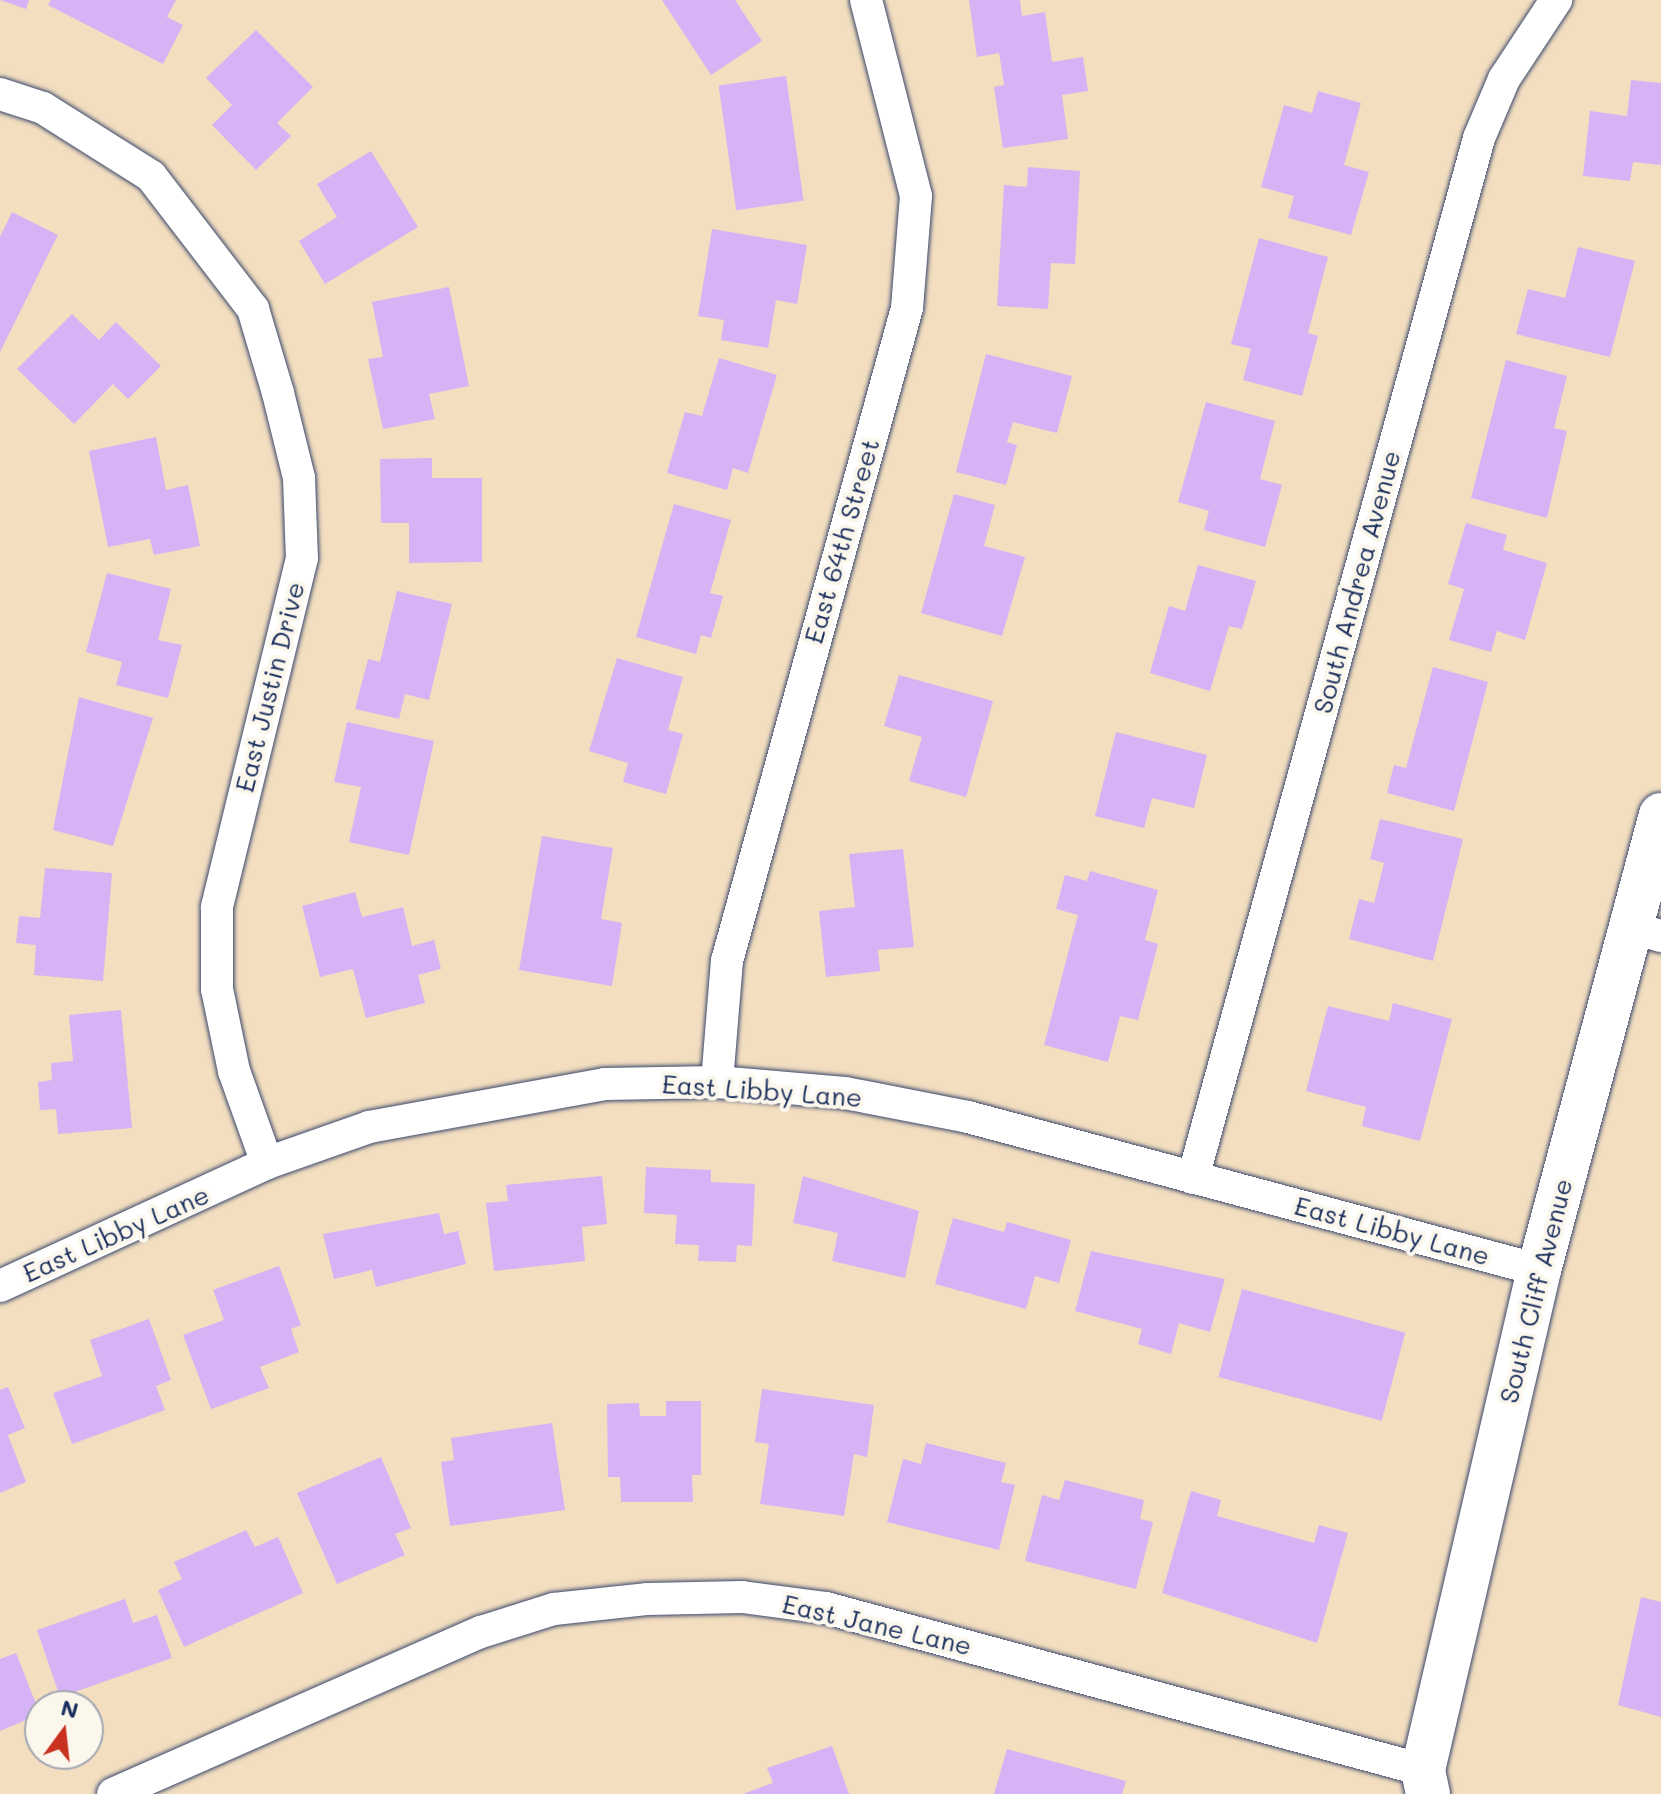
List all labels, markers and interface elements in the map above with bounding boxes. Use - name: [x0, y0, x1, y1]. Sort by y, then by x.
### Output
- street label: East 64th Street: [798, 435, 886, 647]
- street label: South Andrea Avenue: [1307, 447, 1407, 717]
- street label: East Justin Drive: [229, 579, 311, 795]
- street label: East Libby Lane: [661, 1068, 863, 1114]
- street label: South Cliff Avenue: [1493, 1176, 1579, 1406]
- street label: East Libby Lane: [18, 1179, 214, 1289]
- street label: East Libby Lane: [1291, 1190, 1493, 1272]
- street label: East Jane Lane: [779, 1588, 975, 1662]
- north arrow: [24, 1690, 104, 1770]
- text: N: [58, 1692, 82, 1724]

